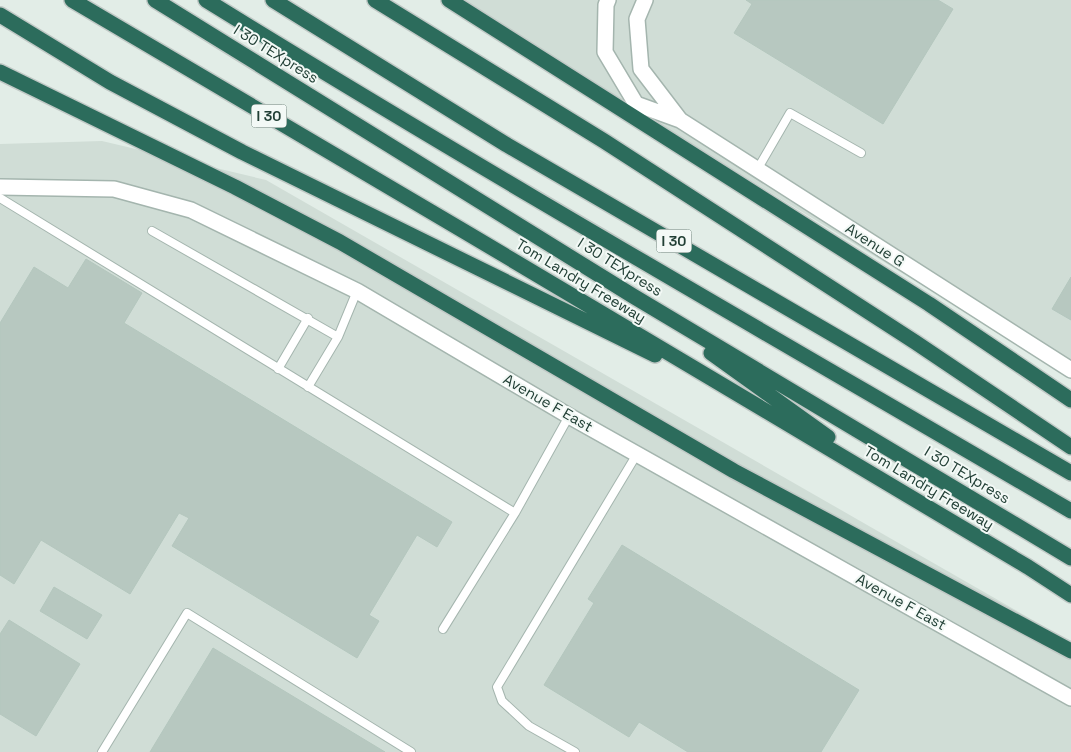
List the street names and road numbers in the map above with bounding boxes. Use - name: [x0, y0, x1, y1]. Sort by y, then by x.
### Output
- street label: I 30 TEXpress: [230, 20, 322, 87]
- road number: I 30: [252, 104, 286, 128]
- street label: Avenue G: [842, 218, 908, 271]
- road number: I 30: [656, 230, 692, 252]
- street label: I 30 TEXpress: [574, 233, 666, 300]
- street label: Tom Landry Freeway: [513, 234, 650, 327]
- street label: Avenue F East: [500, 369, 597, 436]
- street label: Tom Landry Freeway: [861, 441, 998, 534]
- street label: I 30 TEXpress: [921, 442, 1013, 508]
- street label: Avenue F East: [853, 569, 950, 634]

